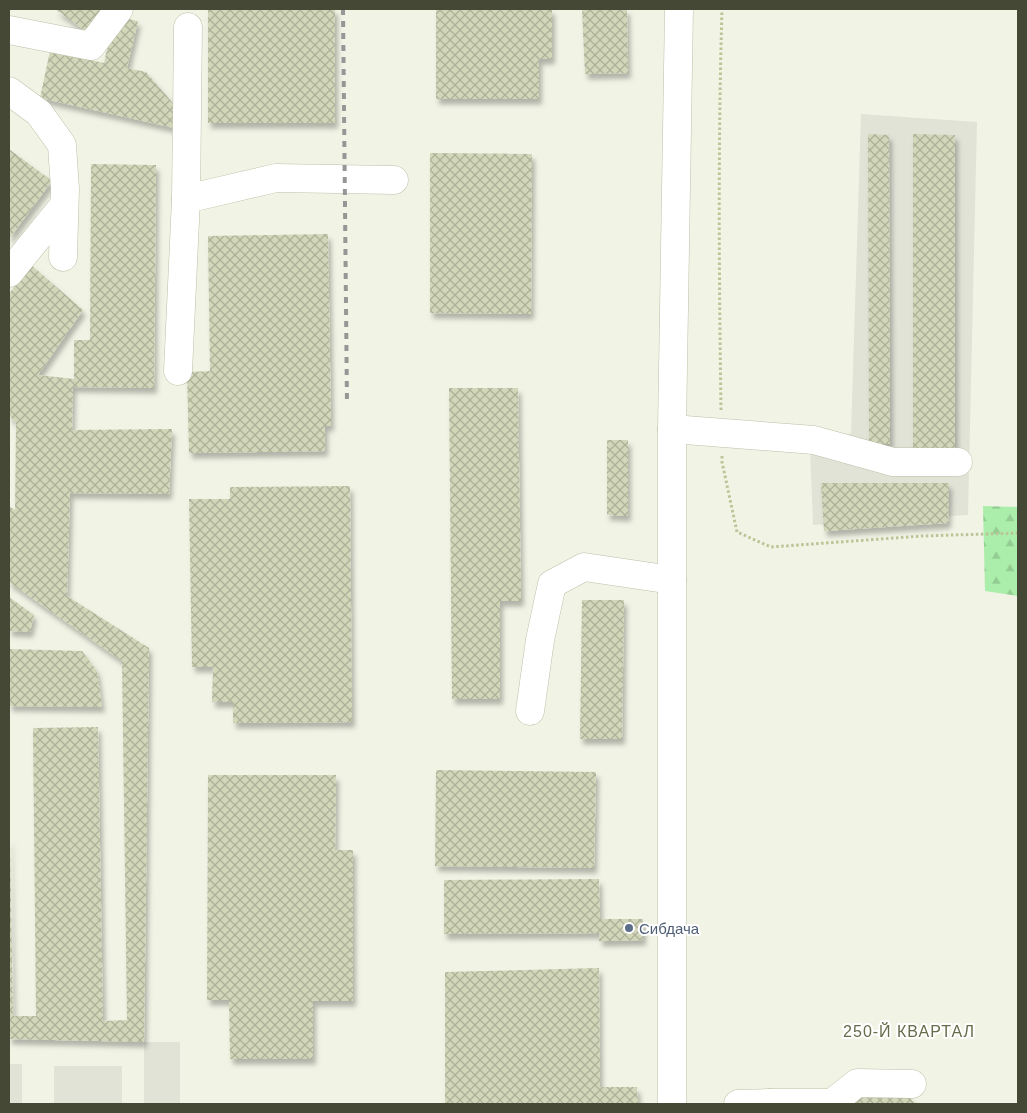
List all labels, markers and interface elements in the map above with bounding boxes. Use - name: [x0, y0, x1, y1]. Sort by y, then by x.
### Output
- place label: Сибдача: [639, 920, 700, 937]
- marker: Сибдача: [623, 922, 635, 934]
- district label: 250-Й КВАРТАЛ: [843, 1022, 975, 1040]

